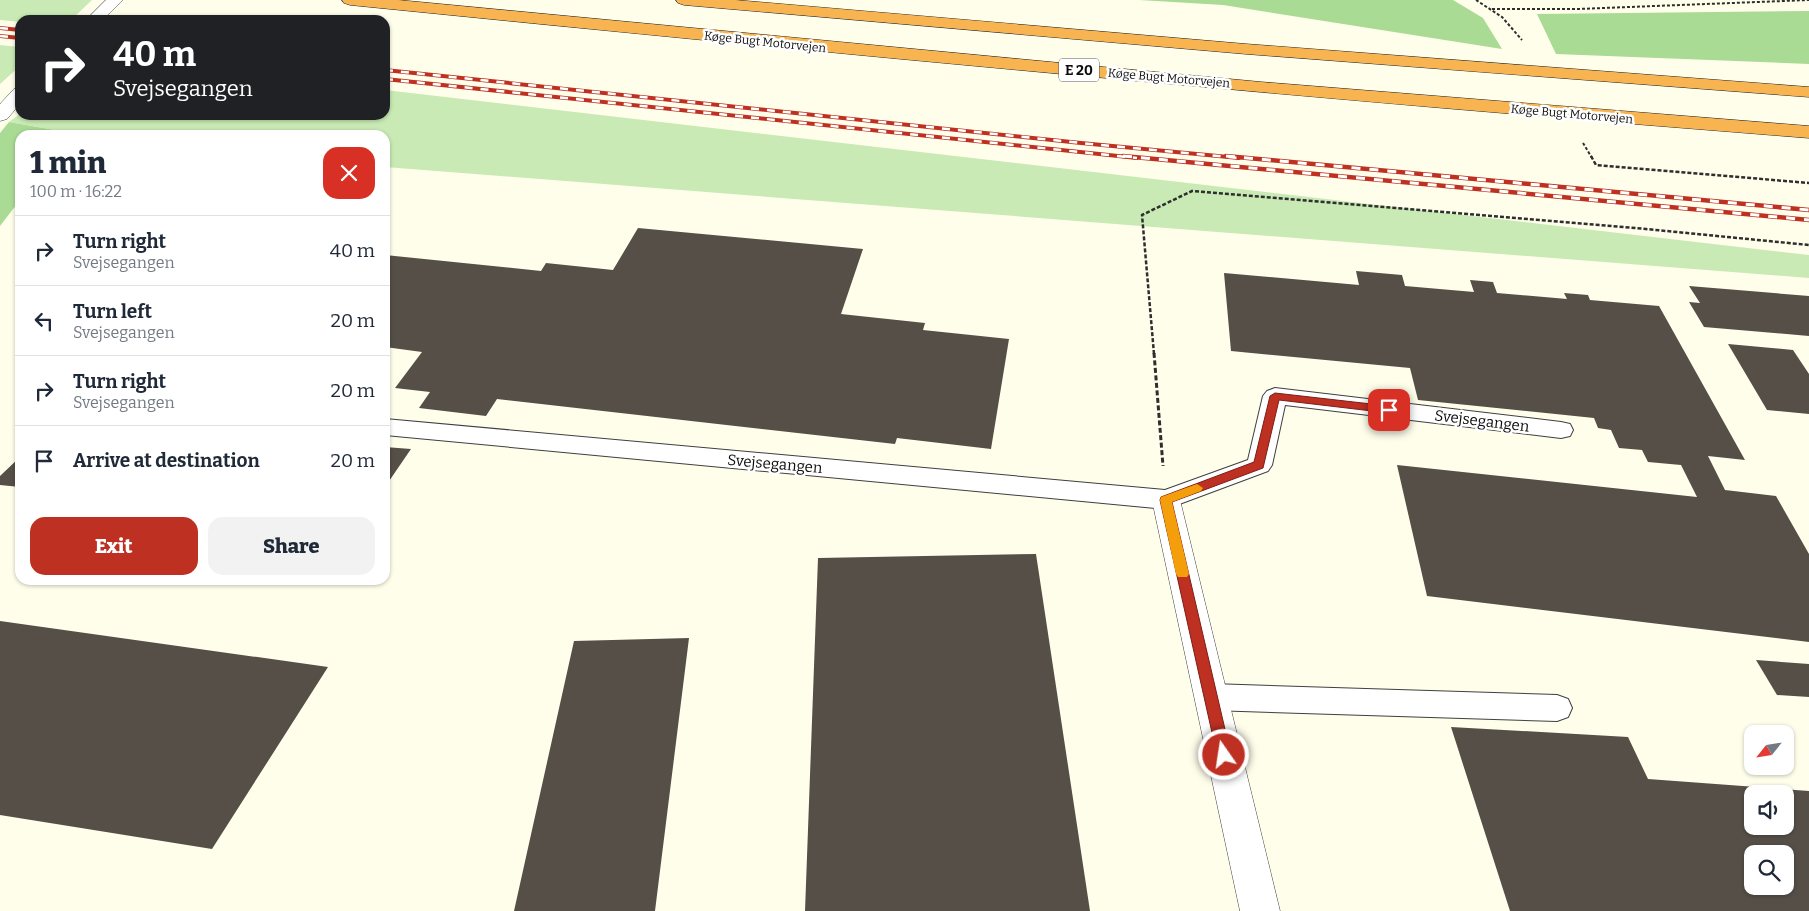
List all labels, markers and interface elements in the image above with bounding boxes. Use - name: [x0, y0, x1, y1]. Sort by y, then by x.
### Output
- street label: Køge Bugt Motorvejen: [703, 29, 827, 55]
- text: 40 m: [113, 33, 196, 75]
- icon: right: [30, 35, 95, 100]
- road number: E 20: [1059, 58, 1099, 82]
- street label: Køge Bugt Motorvejen: [1107, 66, 1231, 90]
- text: Svejsegangen: [113, 75, 253, 102]
- street label: Køge Bugt Motorvejen: [1510, 102, 1634, 126]
- text: 1 min: [30, 145, 106, 181]
- button: close: [323, 147, 375, 199]
- text: 100 m · 16:22: [30, 182, 122, 201]
- text: Turn right: [73, 230, 166, 253]
- icon: right: [30, 237, 58, 265]
- text: 40 m: [330, 239, 375, 262]
- text: Svejsegangen: [73, 253, 175, 272]
- text: Turn left: [73, 300, 152, 323]
- icon: left: [30, 307, 58, 335]
- text: 20 m: [331, 309, 375, 332]
- text: Svejsegangen: [73, 323, 175, 342]
- text: Turn right: [73, 370, 166, 393]
- icon: right: [30, 377, 58, 405]
- text: 20 m: [331, 379, 375, 402]
- pin: [1368, 389, 1410, 431]
- text: Svejsegangen: [73, 393, 175, 412]
- icon: arrive: [1375, 396, 1403, 424]
- street label: Svejsegangen: [1434, 406, 1531, 436]
- icon: arrive: [30, 447, 58, 475]
- text: Arrive at destination: [73, 449, 260, 472]
- text: 20 m: [331, 449, 375, 472]
- street label: Svejsegangen: [727, 451, 824, 477]
- button: Exit: [30, 517, 198, 575]
- button: Share: [208, 517, 375, 575]
- north arrow: [1744, 725, 1794, 775]
- map controls: [1744, 725, 1794, 895]
- position arrow: [1197, 728, 1249, 780]
- button: sound: [1744, 785, 1794, 835]
- button: search: [1744, 845, 1794, 895]

